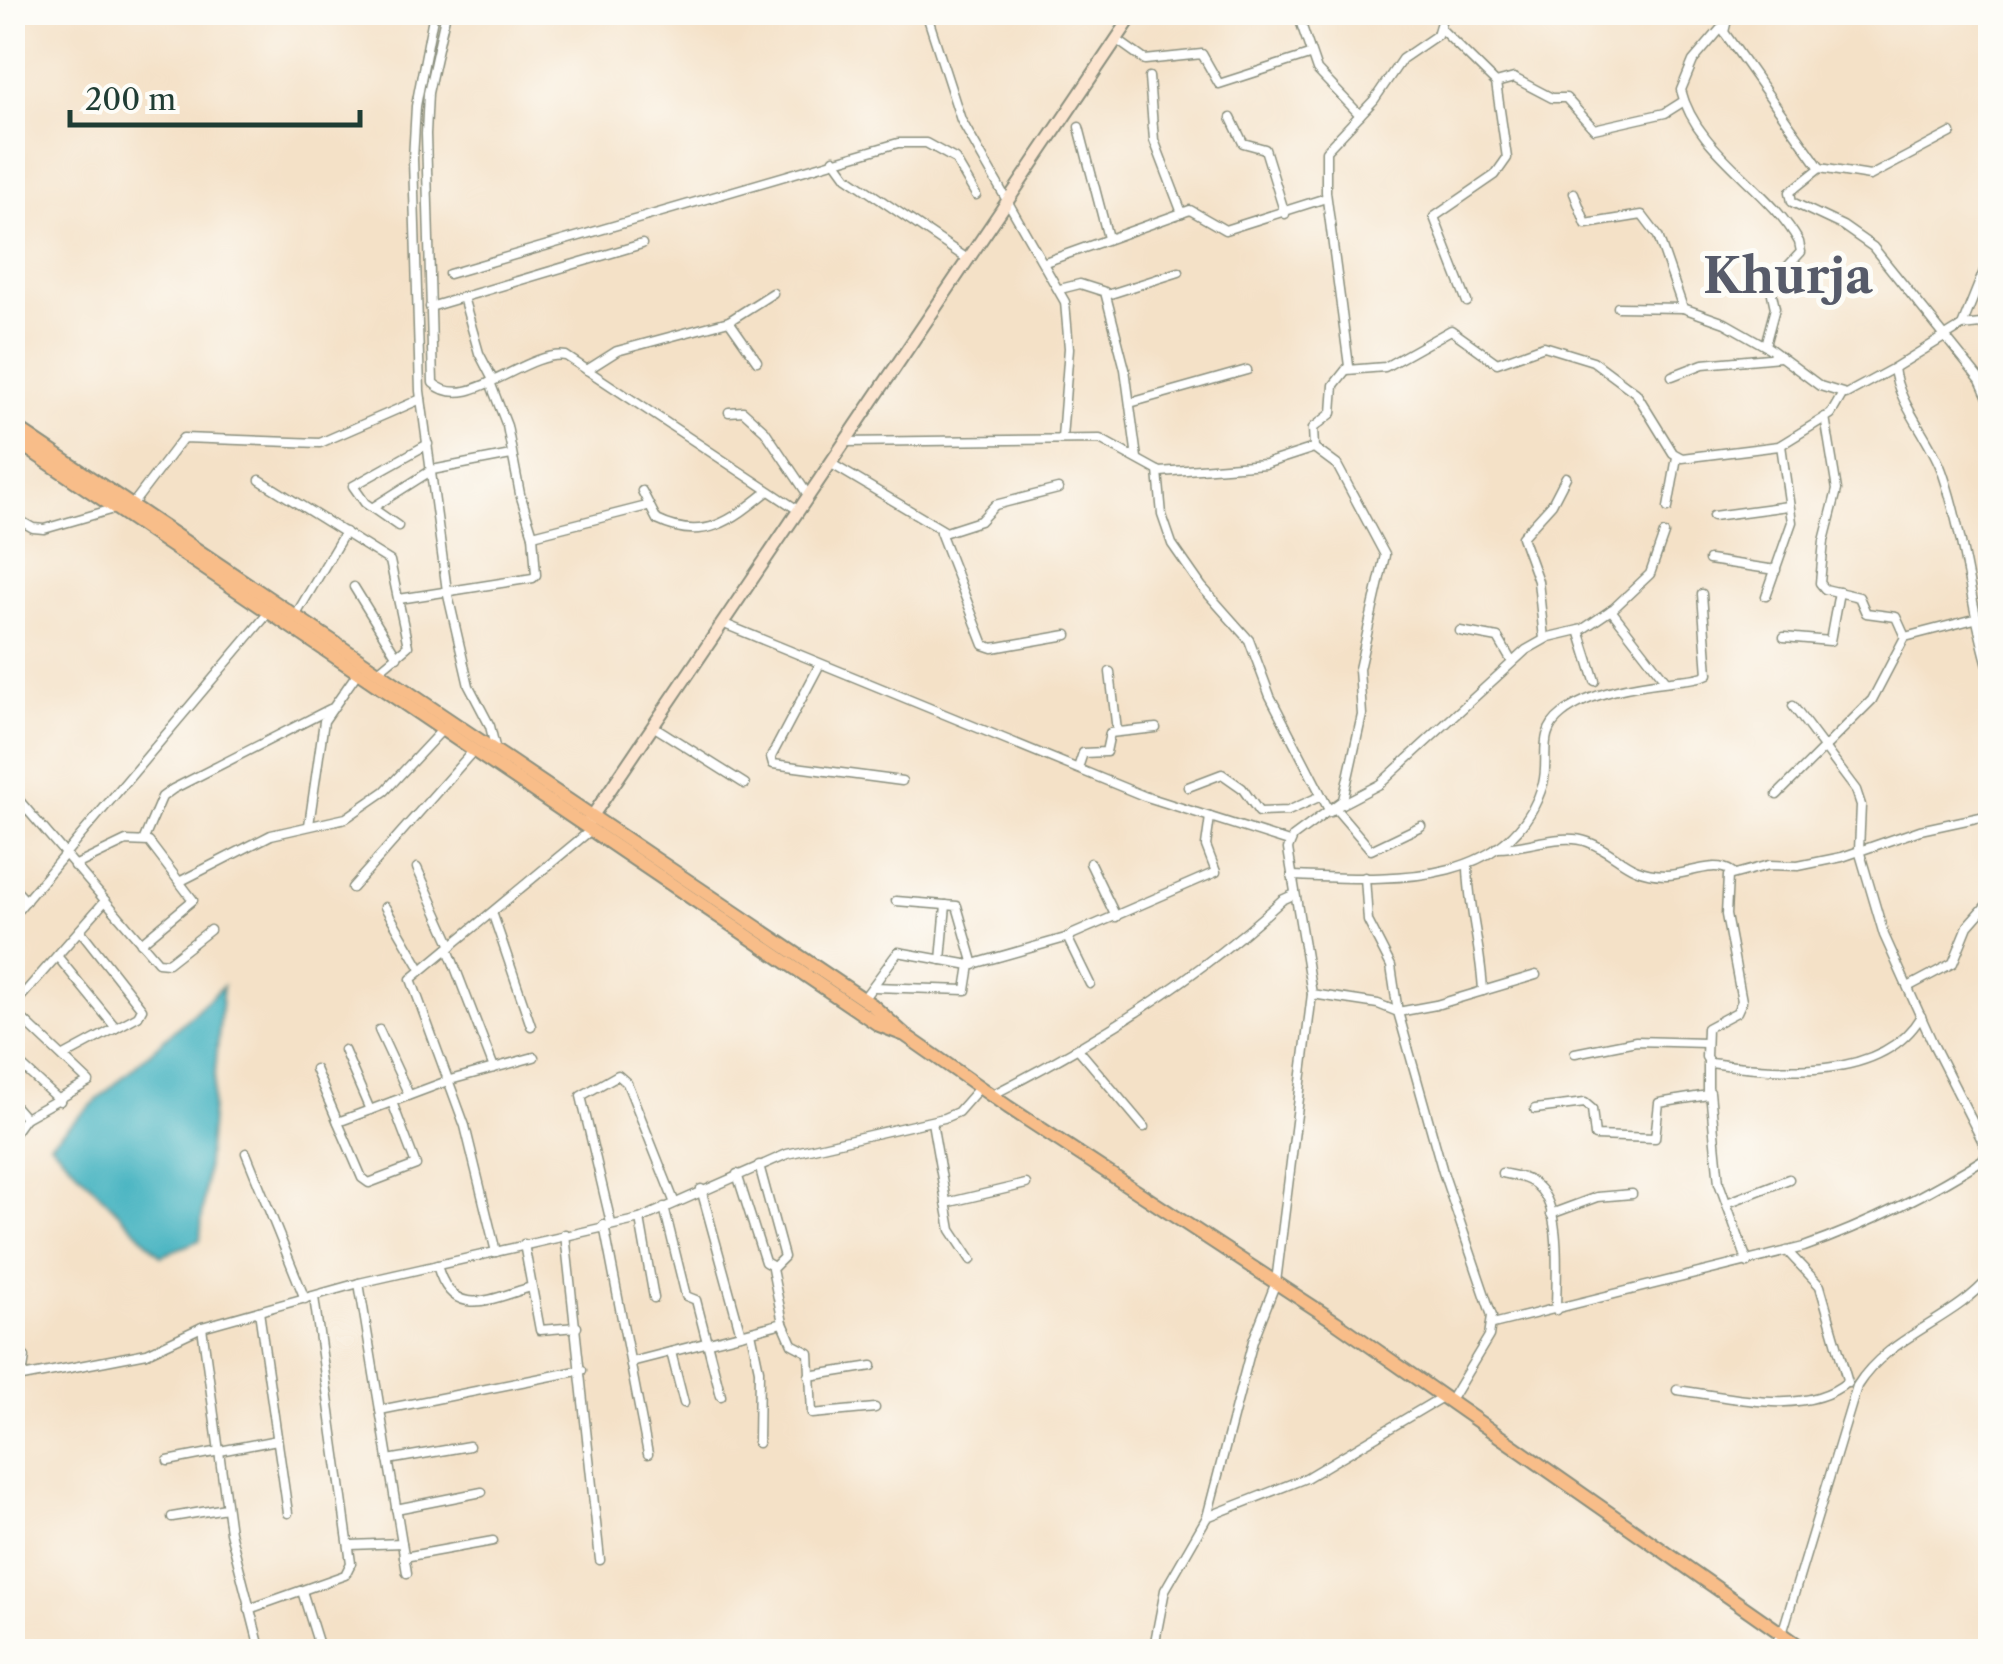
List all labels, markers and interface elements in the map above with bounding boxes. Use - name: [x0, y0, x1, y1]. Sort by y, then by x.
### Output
- scale bar: [70, 65, 360, 127]
- text: 200 m: [85, 81, 176, 118]
- district label: Khurja: [1703, 246, 1874, 305]

